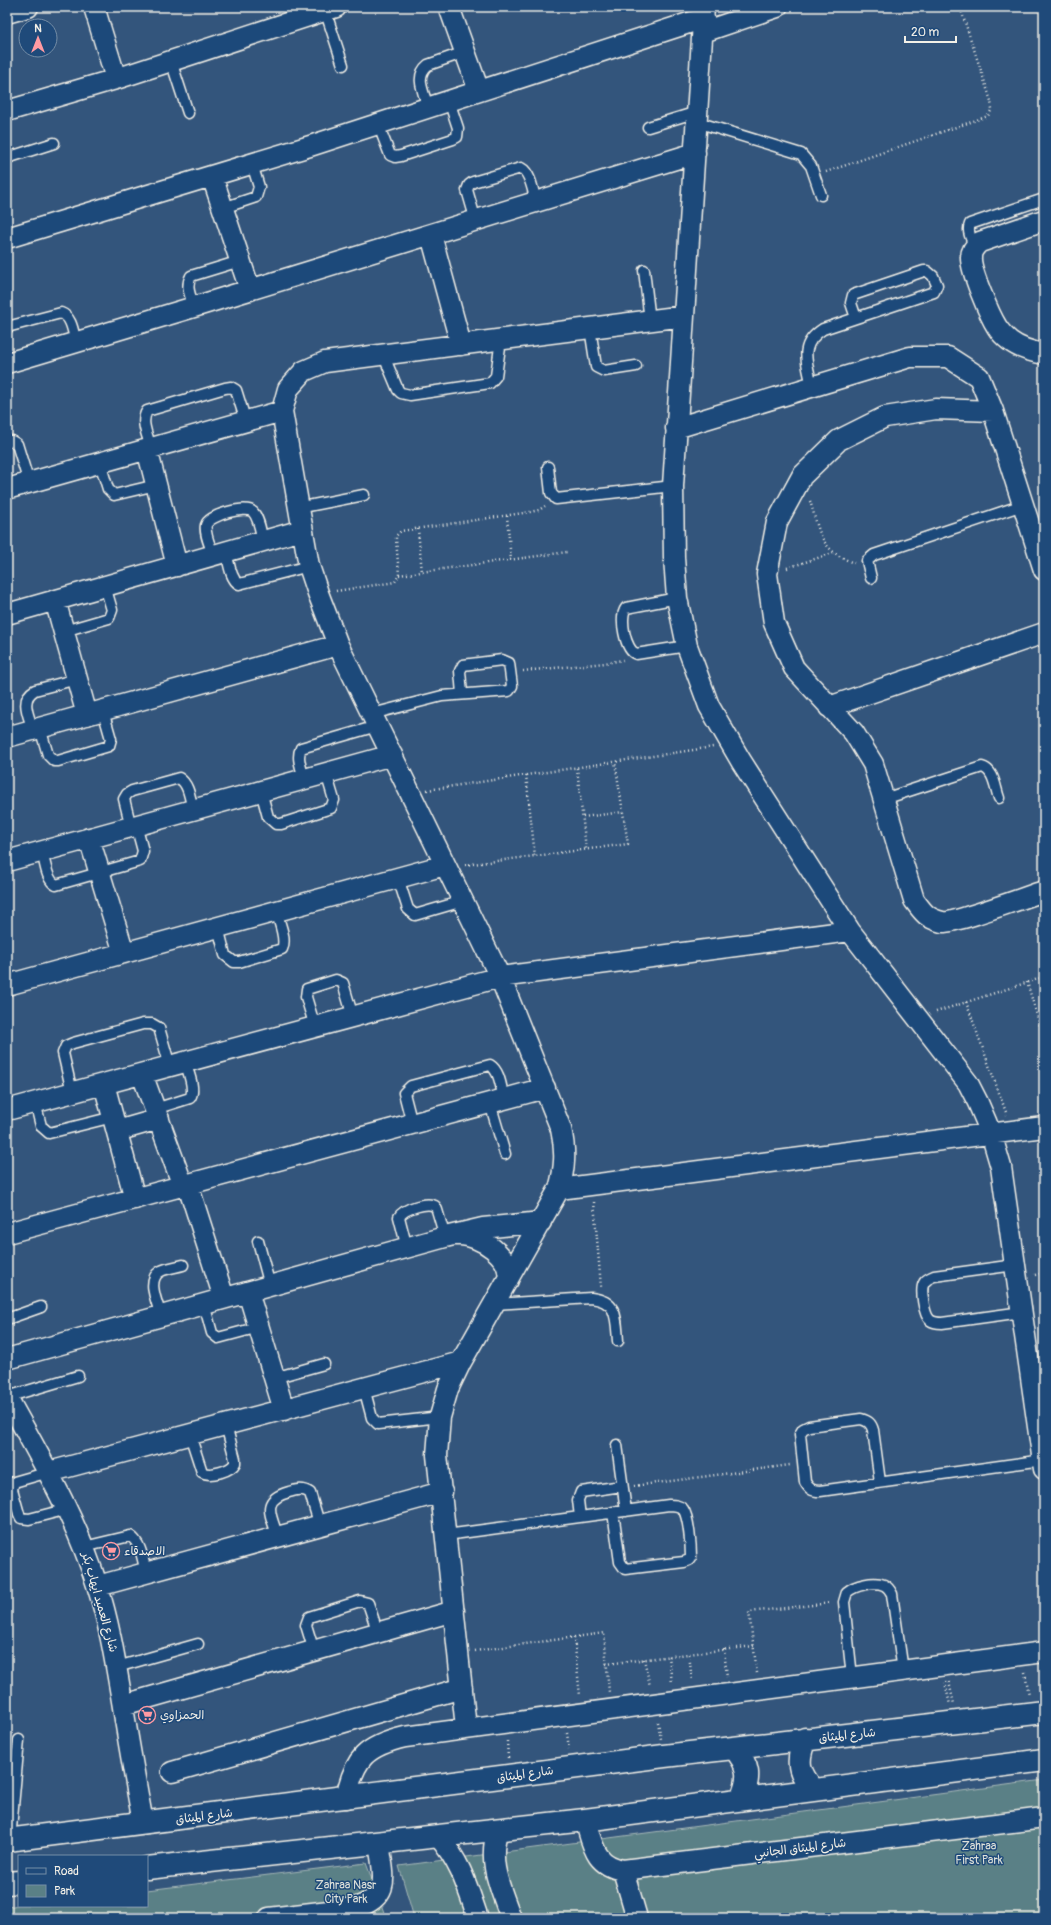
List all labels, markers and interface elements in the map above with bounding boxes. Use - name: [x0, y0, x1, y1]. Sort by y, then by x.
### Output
- north arrow: [18, 18, 58, 58]
- scale bar: [905, 18, 956, 44]
- text: N: [34, 22, 42, 35]
- text: 20 m: [911, 25, 940, 40]
- supermarket icon: الاصدقاء: [101, 1541, 121, 1561]
- place label: الاصدقاء: [124, 1544, 165, 1559]
- street label: شارع العميد ايهاب بكر: [77, 1549, 121, 1654]
- supermarket icon: الحمزاوي: [137, 1705, 157, 1725]
- place label: الحمزاوي: [160, 1708, 204, 1724]
- street label: شارع الميثاق: [818, 1725, 876, 1747]
- street label: شارع الميثاق: [496, 1763, 555, 1787]
- street label: شارع الميثاق: [175, 1806, 234, 1828]
- street label: شارع الميثاق الجانبي: [753, 1835, 847, 1865]
- park label: Zahraa First Park: [955, 1839, 1003, 1868]
- legend: [18, 1855, 148, 1907]
- text: Road: [54, 1864, 79, 1879]
- park label: Zahraa Nasr City Park: [316, 1878, 377, 1907]
- text: Park: [54, 1884, 75, 1899]

